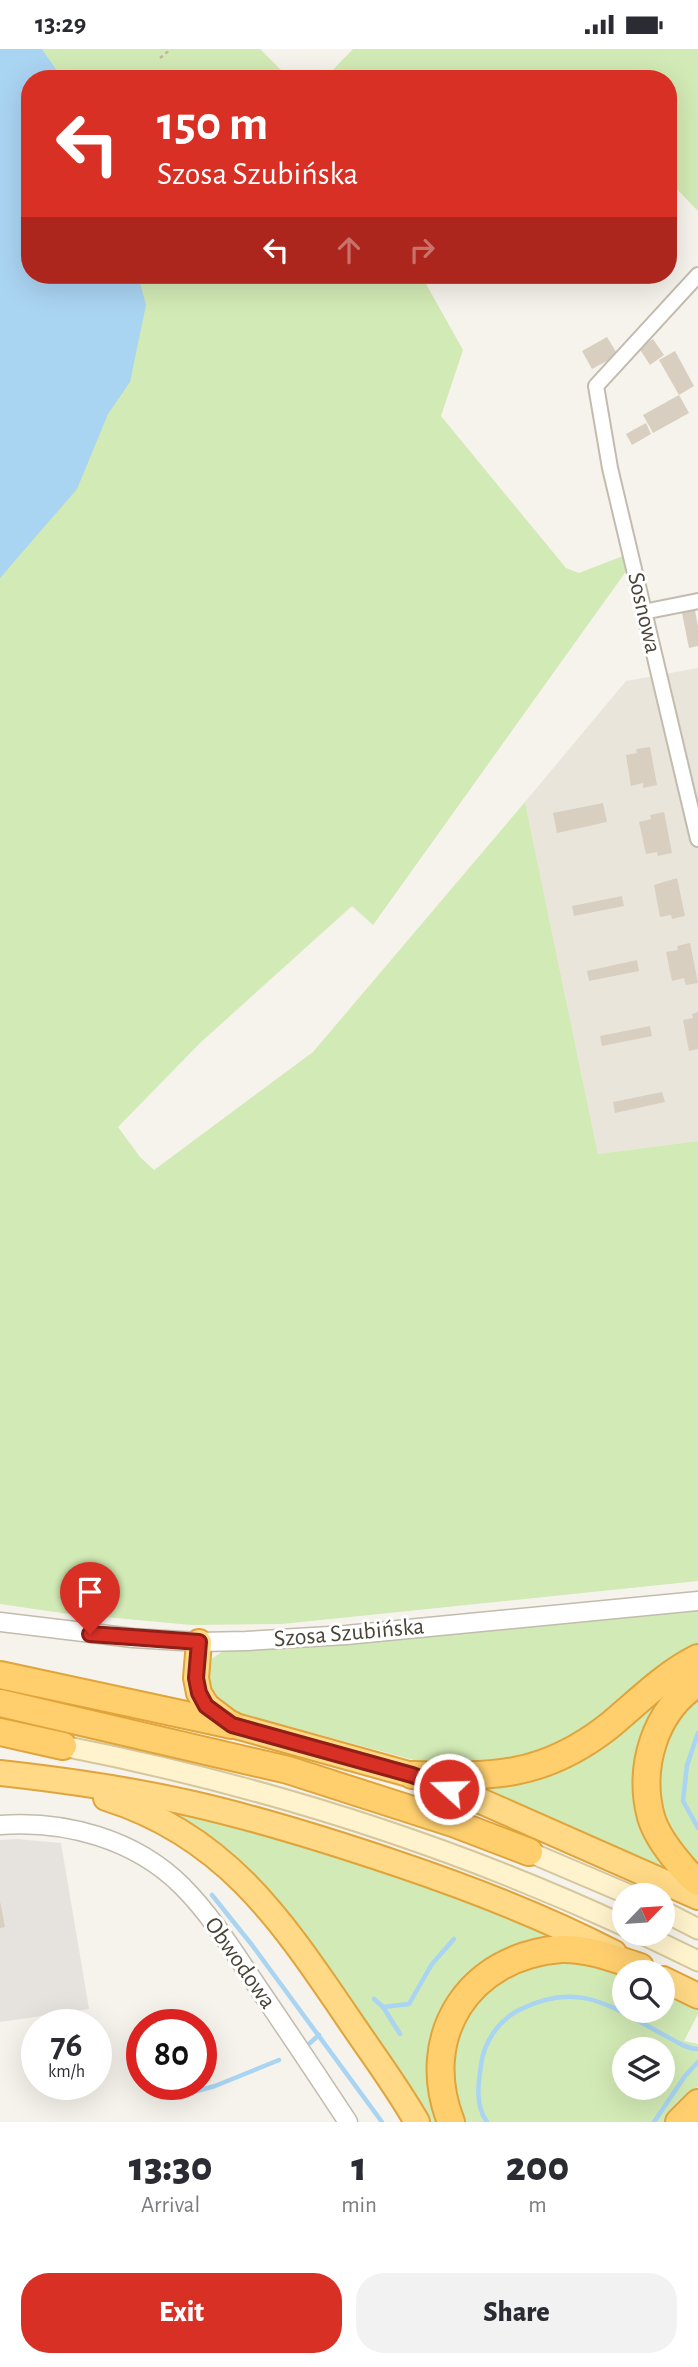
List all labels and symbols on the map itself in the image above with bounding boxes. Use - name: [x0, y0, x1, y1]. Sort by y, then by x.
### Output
- street label: Sosnowa: [623, 570, 665, 656]
- pin: [60, 1562, 120, 1634]
- street label: Szosa Szubińska: [273, 1614, 425, 1652]
- position arrow: [412, 1752, 486, 1826]
- north arrow: [612, 1883, 676, 1946]
- street label: Obwodowa: [200, 1913, 280, 2013]
- speed limit sign: 80: [126, 2009, 217, 2100]

